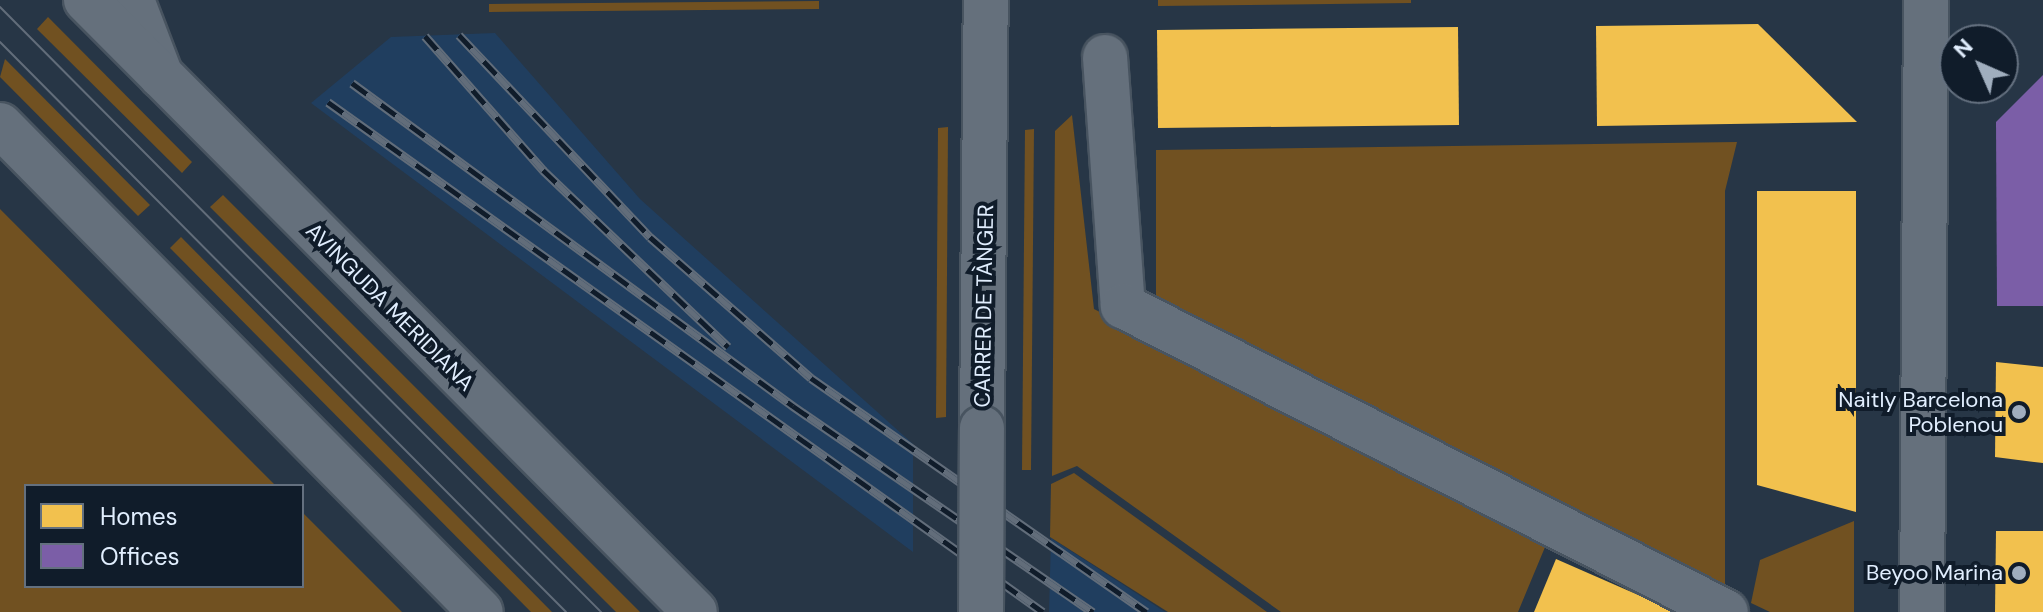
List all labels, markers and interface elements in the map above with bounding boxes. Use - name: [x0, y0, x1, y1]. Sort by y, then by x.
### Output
- north arrow: [1939, 24, 2019, 104]
- text: N: [1947, 32, 1979, 64]
- street label: CARRER DE TÀNGER: [969, 204, 999, 408]
- street label: AVINGUDA MERIDIANA: [300, 217, 480, 397]
- place label: Naitly Barcelona Poblenou: [1838, 386, 2003, 438]
- marker: Naitly Barcelona Poblenou: [2010, 403, 2028, 421]
- legend: [24, 484, 304, 588]
- text: Homes: [100, 501, 178, 532]
- text: Offices: [100, 541, 180, 572]
- place label: Beyoo Marina: [1866, 560, 2003, 586]
- marker: Beyoo Marina: [2010, 564, 2028, 582]

